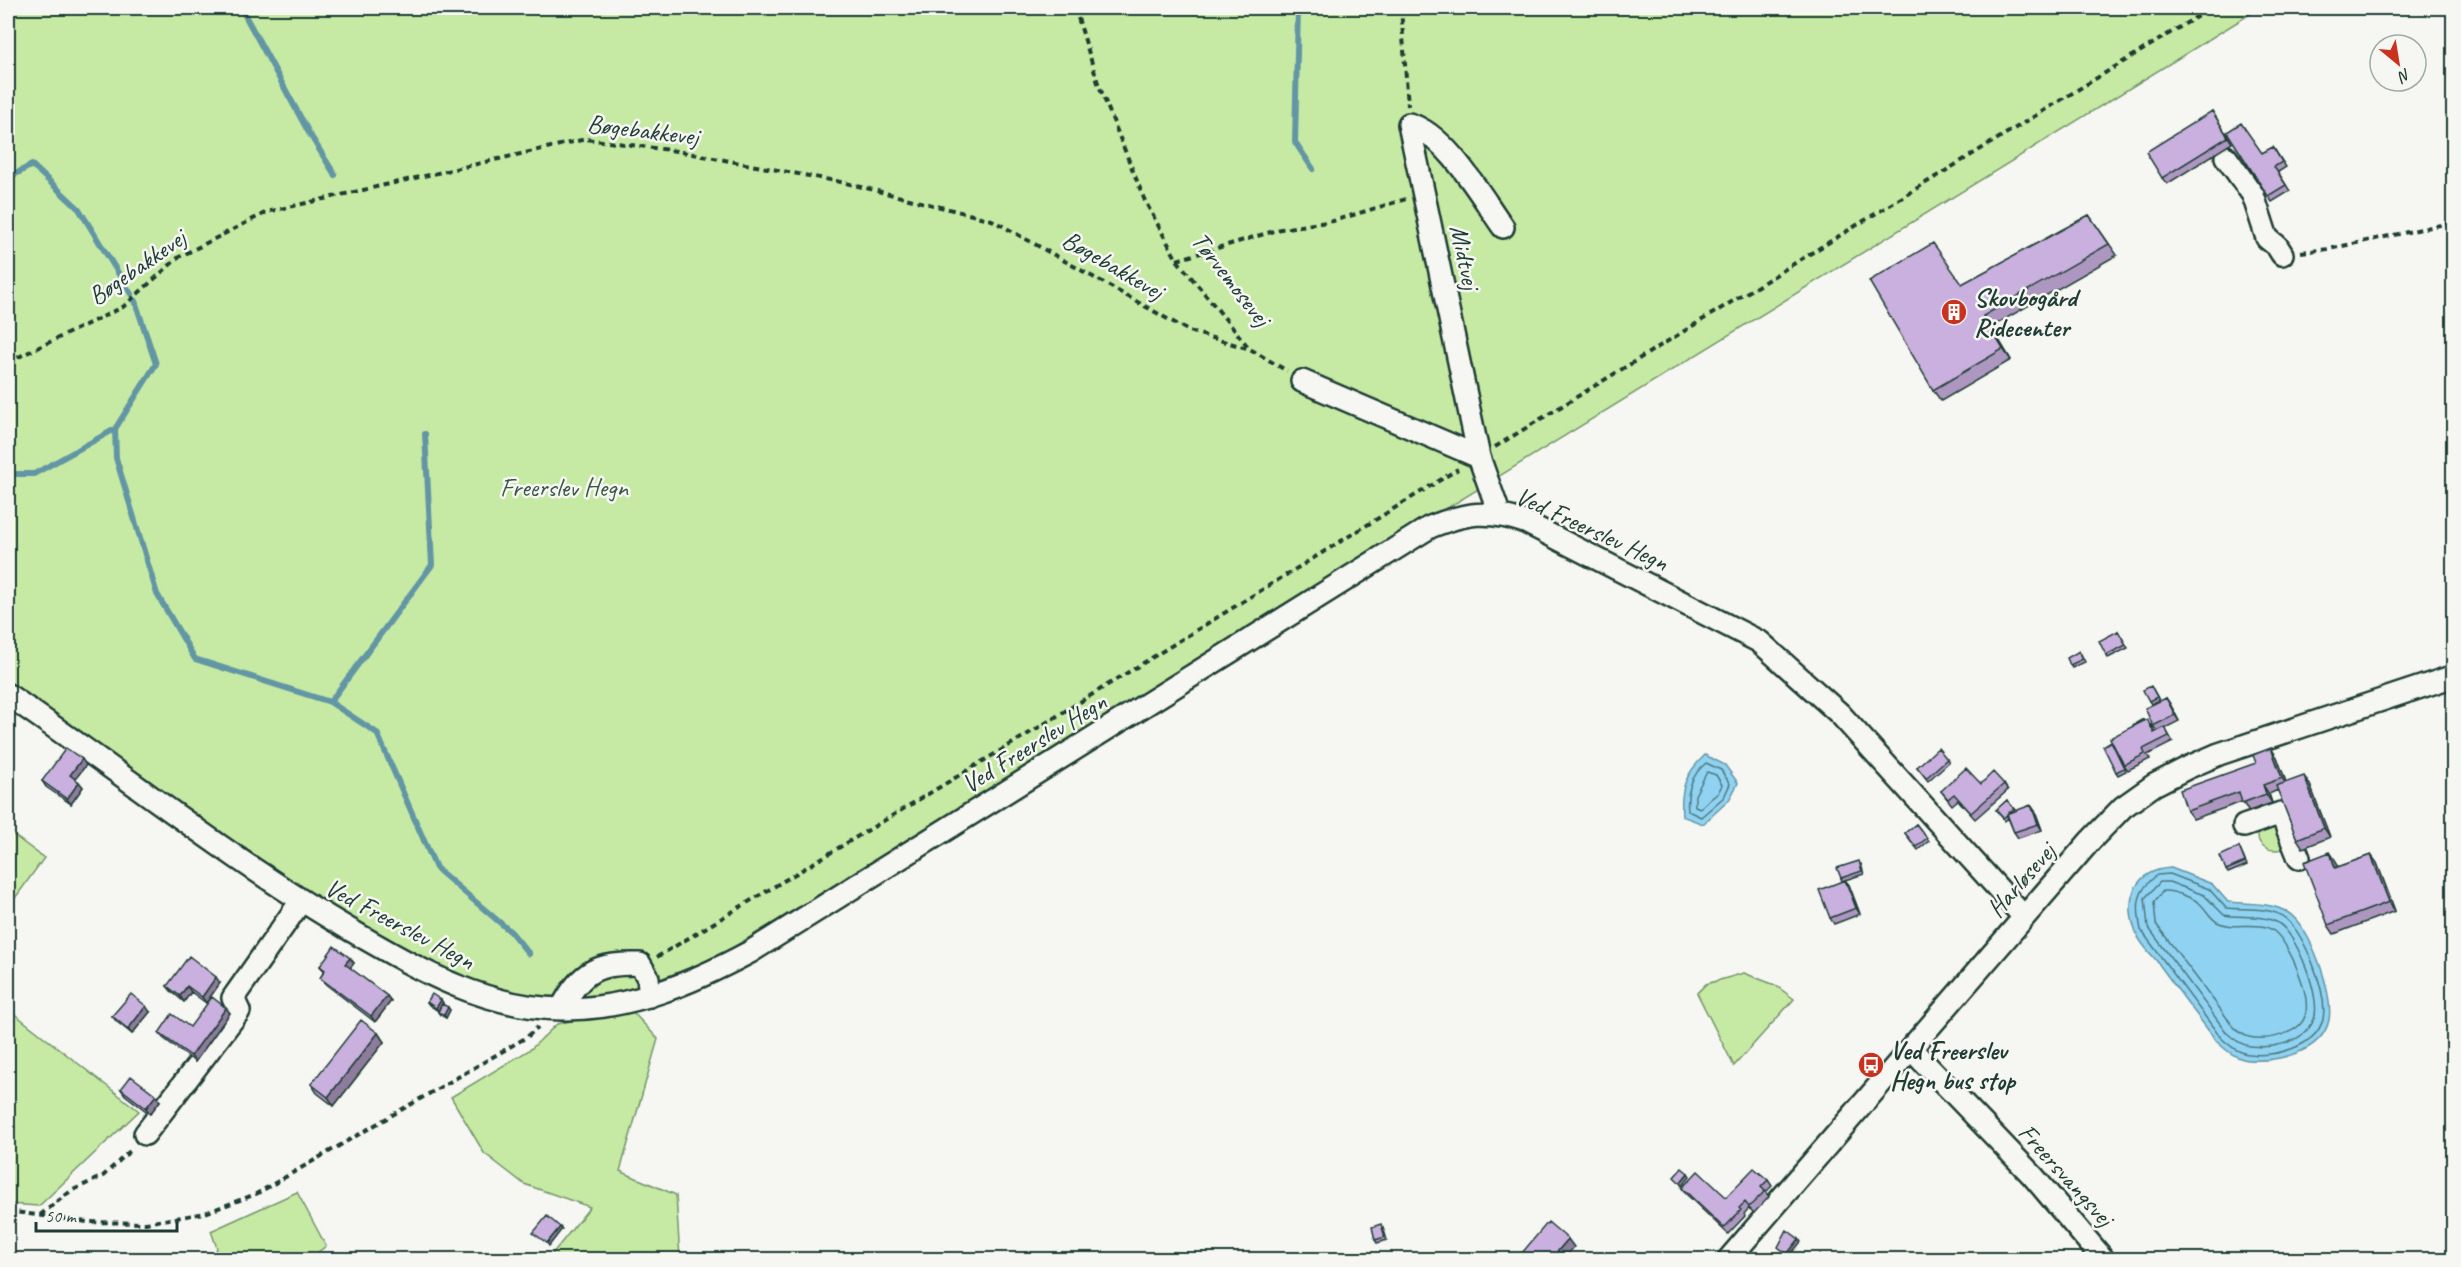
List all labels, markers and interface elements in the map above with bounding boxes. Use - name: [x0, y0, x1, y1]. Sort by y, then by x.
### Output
- north arrow: [2368, 33, 2428, 93]
- text: N: [2393, 64, 2414, 88]
- street label: Bøgebakkevej: [585, 107, 703, 154]
- street label: Bøgebakkevej: [82, 220, 195, 313]
- street label: Midtvej: [1442, 222, 1488, 295]
- street label: Bøgebakkevej: [1056, 223, 1172, 309]
- street label: Tørvemosevej: [1184, 225, 1280, 335]
- place label: Skovbogård Ridecenter: [1974, 281, 2081, 344]
- building icon: Skovbogård Ridecenter: [1939, 297, 1969, 327]
- park label: Freerslev Hegn: [500, 471, 629, 504]
- street label: Ved Freerslev Hegn: [1510, 479, 1674, 579]
- street label: Ved Freerslev Hegn: [955, 685, 1113, 801]
- street label: Harløsevej: [1979, 834, 2064, 924]
- street label: Ved Freerslev Hegn: [320, 871, 481, 977]
- place label: Ved Freerslev Hegn bus stop: [1890, 1034, 2017, 1097]
- bus stop icon: Ved Freerslev Hegn bus stop: [1856, 1050, 1886, 1080]
- street label: Freersvangsvej: [2011, 1117, 2123, 1235]
- scale bar: [36, 1195, 177, 1233]
- text: 50 m: [45, 1205, 78, 1227]

